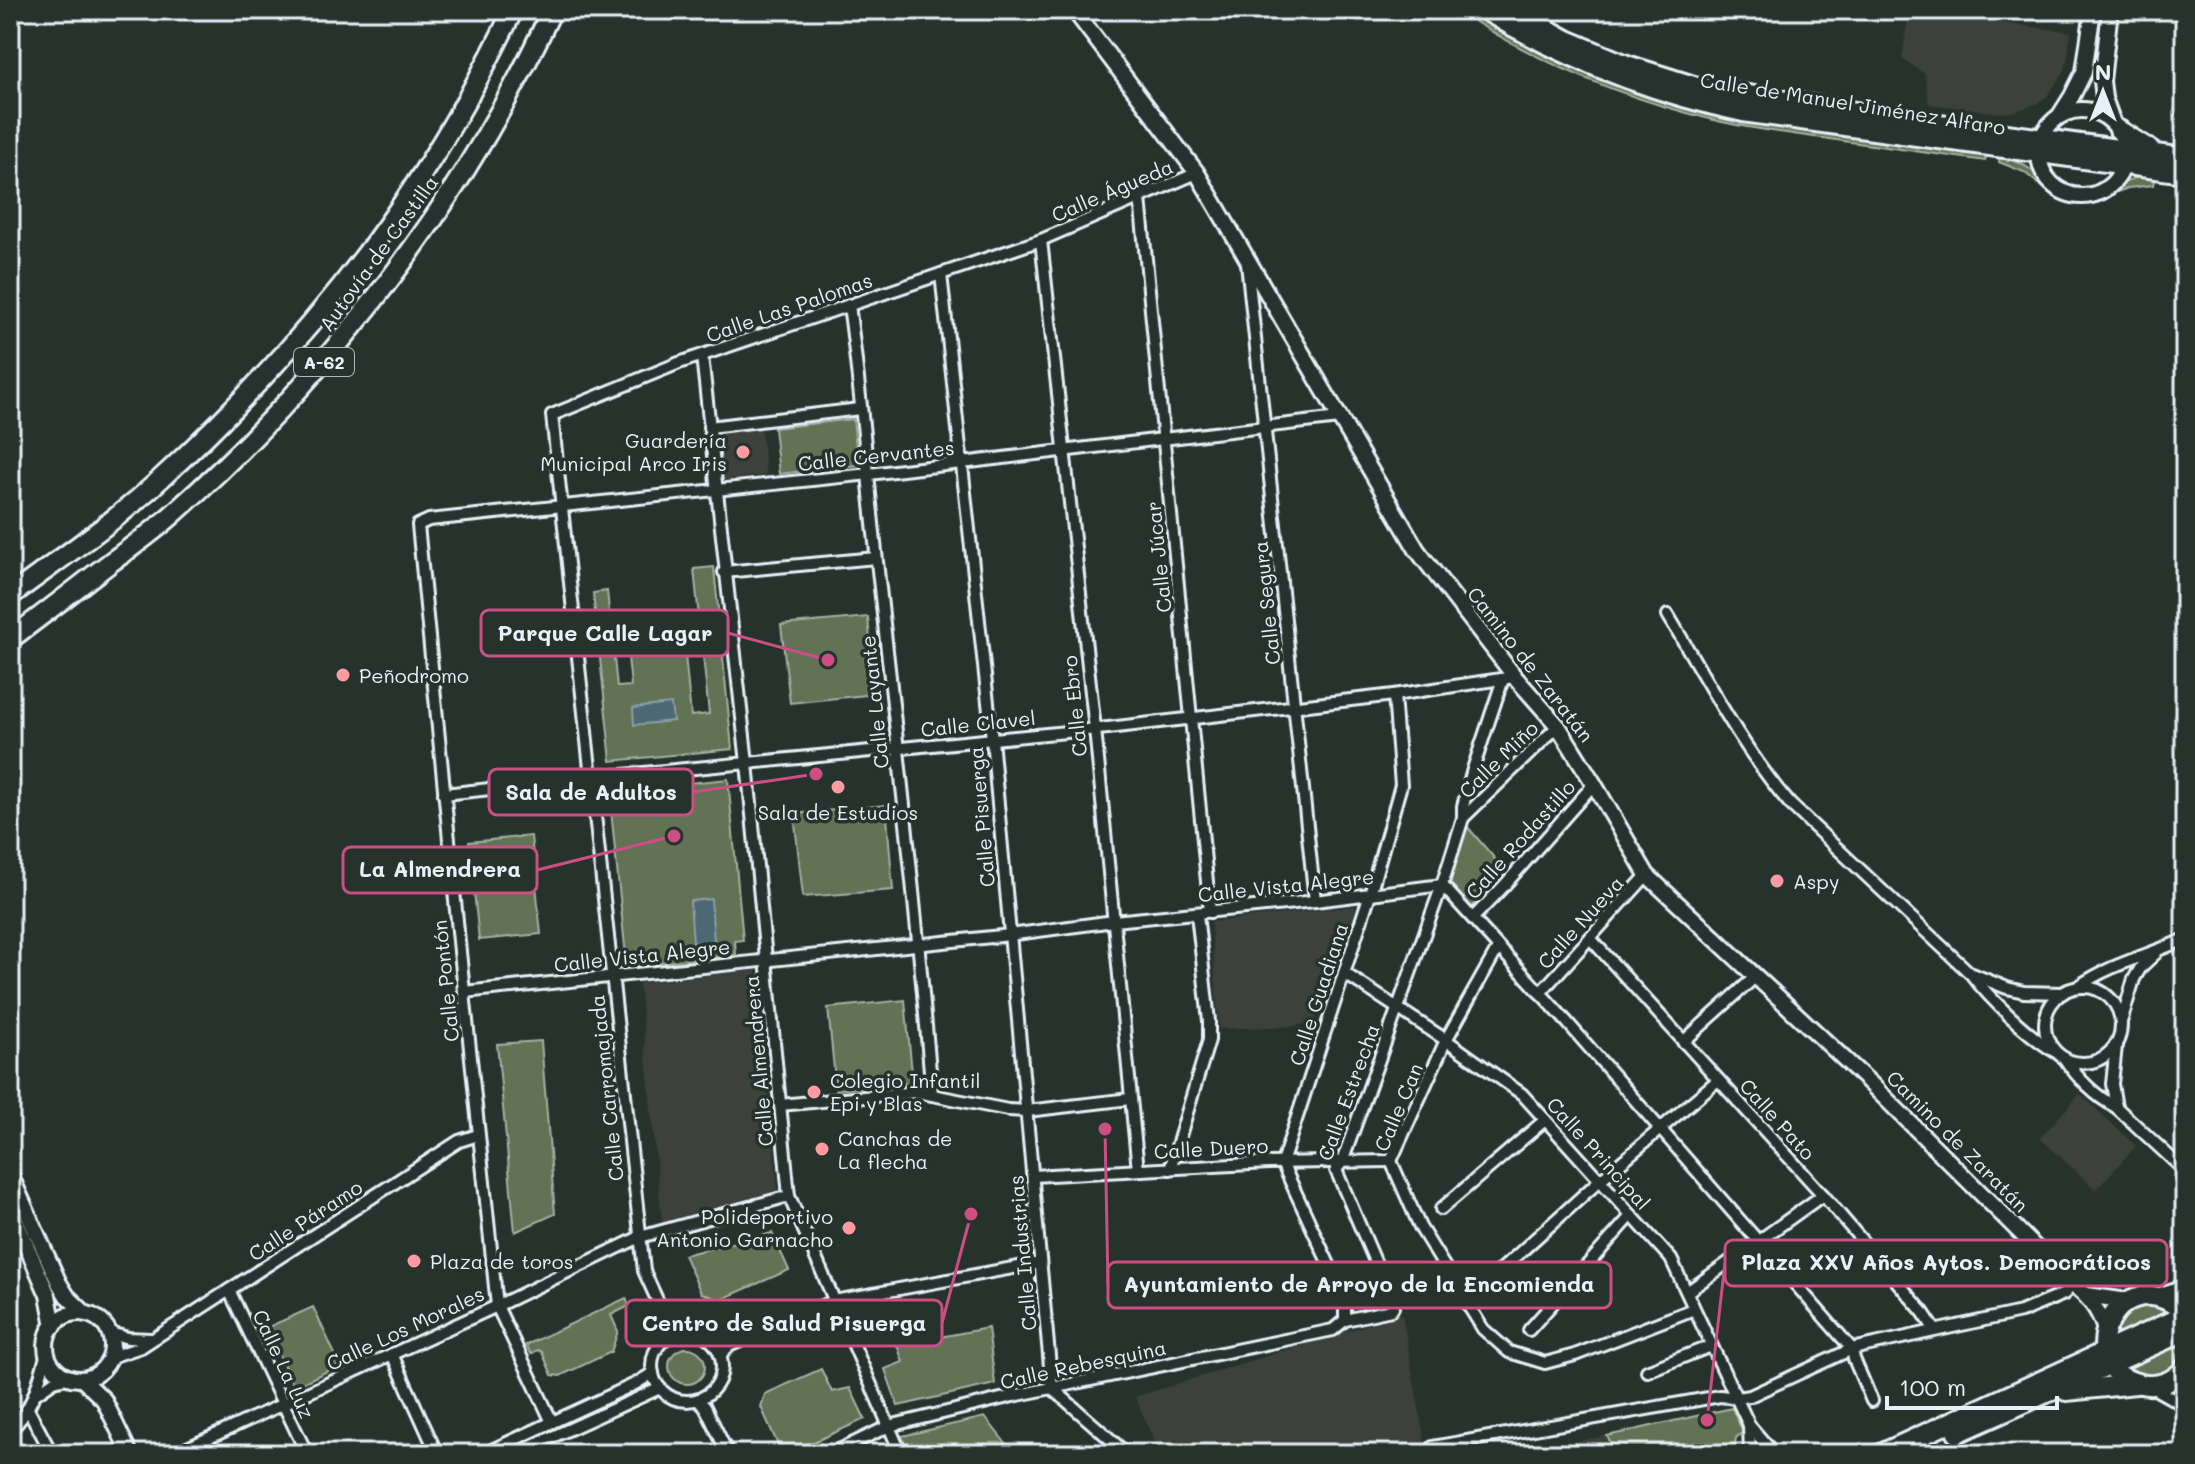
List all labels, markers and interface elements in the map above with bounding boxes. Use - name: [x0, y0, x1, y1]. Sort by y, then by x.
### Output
- north arrow: [2063, 52, 2143, 132]
- text: N: [2095, 57, 2111, 86]
- street label: Calle de Manuel Jiménez Alfaro: [1699, 66, 2008, 140]
- street label: Calle Águeda: [1047, 153, 1177, 227]
- street label: Autovía de Castilla: [313, 170, 443, 336]
- street label: Calle Las Palomas: [702, 266, 876, 348]
- road number: A-62: [294, 348, 354, 376]
- place label: Guardería Municipal Arco Iris: [540, 427, 727, 476]
- street label: Calle Cervantes: [796, 434, 956, 476]
- marker: Guardería Municipal Arco Iris: [734, 443, 752, 461]
- street label: Calle Júcar: [1139, 500, 1177, 614]
- street label: Calle Segura: [1247, 540, 1285, 666]
- street label: Camino de Zaratán: [1462, 581, 1600, 747]
- callout: Parque Calle Lagar: [481, 610, 728, 656]
- text: Parque Calle Lagar: [498, 618, 712, 647]
- street label: Calle Layante: [854, 634, 894, 770]
- street label: Calle Ebro: [1056, 654, 1092, 758]
- place label: Peñodromo: [359, 662, 469, 688]
- marker: Peñodromo: [334, 666, 352, 684]
- street label: Calle Clavel: [919, 704, 1037, 742]
- street label: Calle Miño: [1453, 715, 1543, 803]
- street label: Calle Pisuerga: [962, 746, 1000, 888]
- callout: Sala de Adultos: [489, 769, 693, 815]
- street label: Calle Rodastillo: [1460, 774, 1581, 904]
- text: Sala de Adultos: [505, 777, 677, 806]
- marker: Sala de Estudios: [829, 778, 847, 796]
- place label: Sala de Estudios: [758, 799, 918, 825]
- callout: La Almendrera: [343, 847, 537, 893]
- text: La Almendrera: [359, 854, 521, 883]
- street label: Calle Vista Alegre: [1197, 863, 1375, 907]
- place label: Aspy: [1793, 868, 1839, 894]
- street label: Calle Nueva: [1531, 870, 1629, 974]
- marker: Aspy: [1768, 872, 1786, 890]
- street label: Calle Pontón: [426, 919, 464, 1043]
- street label: Calle Guadiana: [1283, 919, 1353, 1069]
- street label: Calle Vista Alegre: [553, 933, 731, 977]
- street label: Calle Almendrera: [738, 974, 778, 1148]
- street label: Calle Carromajada: [583, 994, 629, 1182]
- street label: Calle Estrecha: [1311, 1020, 1385, 1164]
- street label: Calle Can: [1368, 1059, 1428, 1155]
- street label: Camino de Zaratán: [1881, 1064, 2035, 1218]
- place label: Colegio Infantil Epi y Blas: [830, 1067, 981, 1116]
- street label: Calle Pato: [1735, 1073, 1822, 1165]
- marker: Colegio Infantil Epi y Blas: [805, 1083, 823, 1101]
- street label: Calle Principal: [1542, 1091, 1656, 1215]
- place label: Canchas de La flecha: [838, 1125, 953, 1174]
- street label: Calle Duero: [1153, 1132, 1269, 1164]
- marker: Canchas de La flecha: [813, 1140, 831, 1158]
- street label: Calle Páramo: [243, 1173, 367, 1266]
- street label: Calle Industrias: [1002, 1174, 1042, 1332]
- place label: Polideportivo Antonio Garnacho: [656, 1203, 833, 1252]
- marker: Polideportivo Antonio Garnacho: [840, 1219, 858, 1237]
- callout: Plaza XXV Años Aytos. Democráticos: [1725, 1240, 2167, 1286]
- text: Plaza XXV Años Aytos. Democráticos: [1741, 1247, 2151, 1276]
- place label: Plaza de toros: [430, 1248, 573, 1274]
- marker: Plaza de toros: [405, 1252, 423, 1270]
- callout: Ayuntamiento de Arroyo de la Encomienda: [1108, 1262, 1611, 1308]
- text: Ayuntamiento de Arroyo de la Encomienda: [1124, 1269, 1594, 1298]
- street label: Calle Los Morales: [322, 1280, 488, 1376]
- callout: Centro de Salud Pisuerga: [626, 1300, 942, 1346]
- street label: Calle La Luz: [247, 1305, 321, 1423]
- text: Centro de Salud Pisuerga: [642, 1308, 926, 1337]
- street label: Calle Rebesquina: [998, 1334, 1168, 1394]
- scale bar: [1887, 1360, 2057, 1410]
- text: 100 m: [1899, 1371, 1966, 1402]

